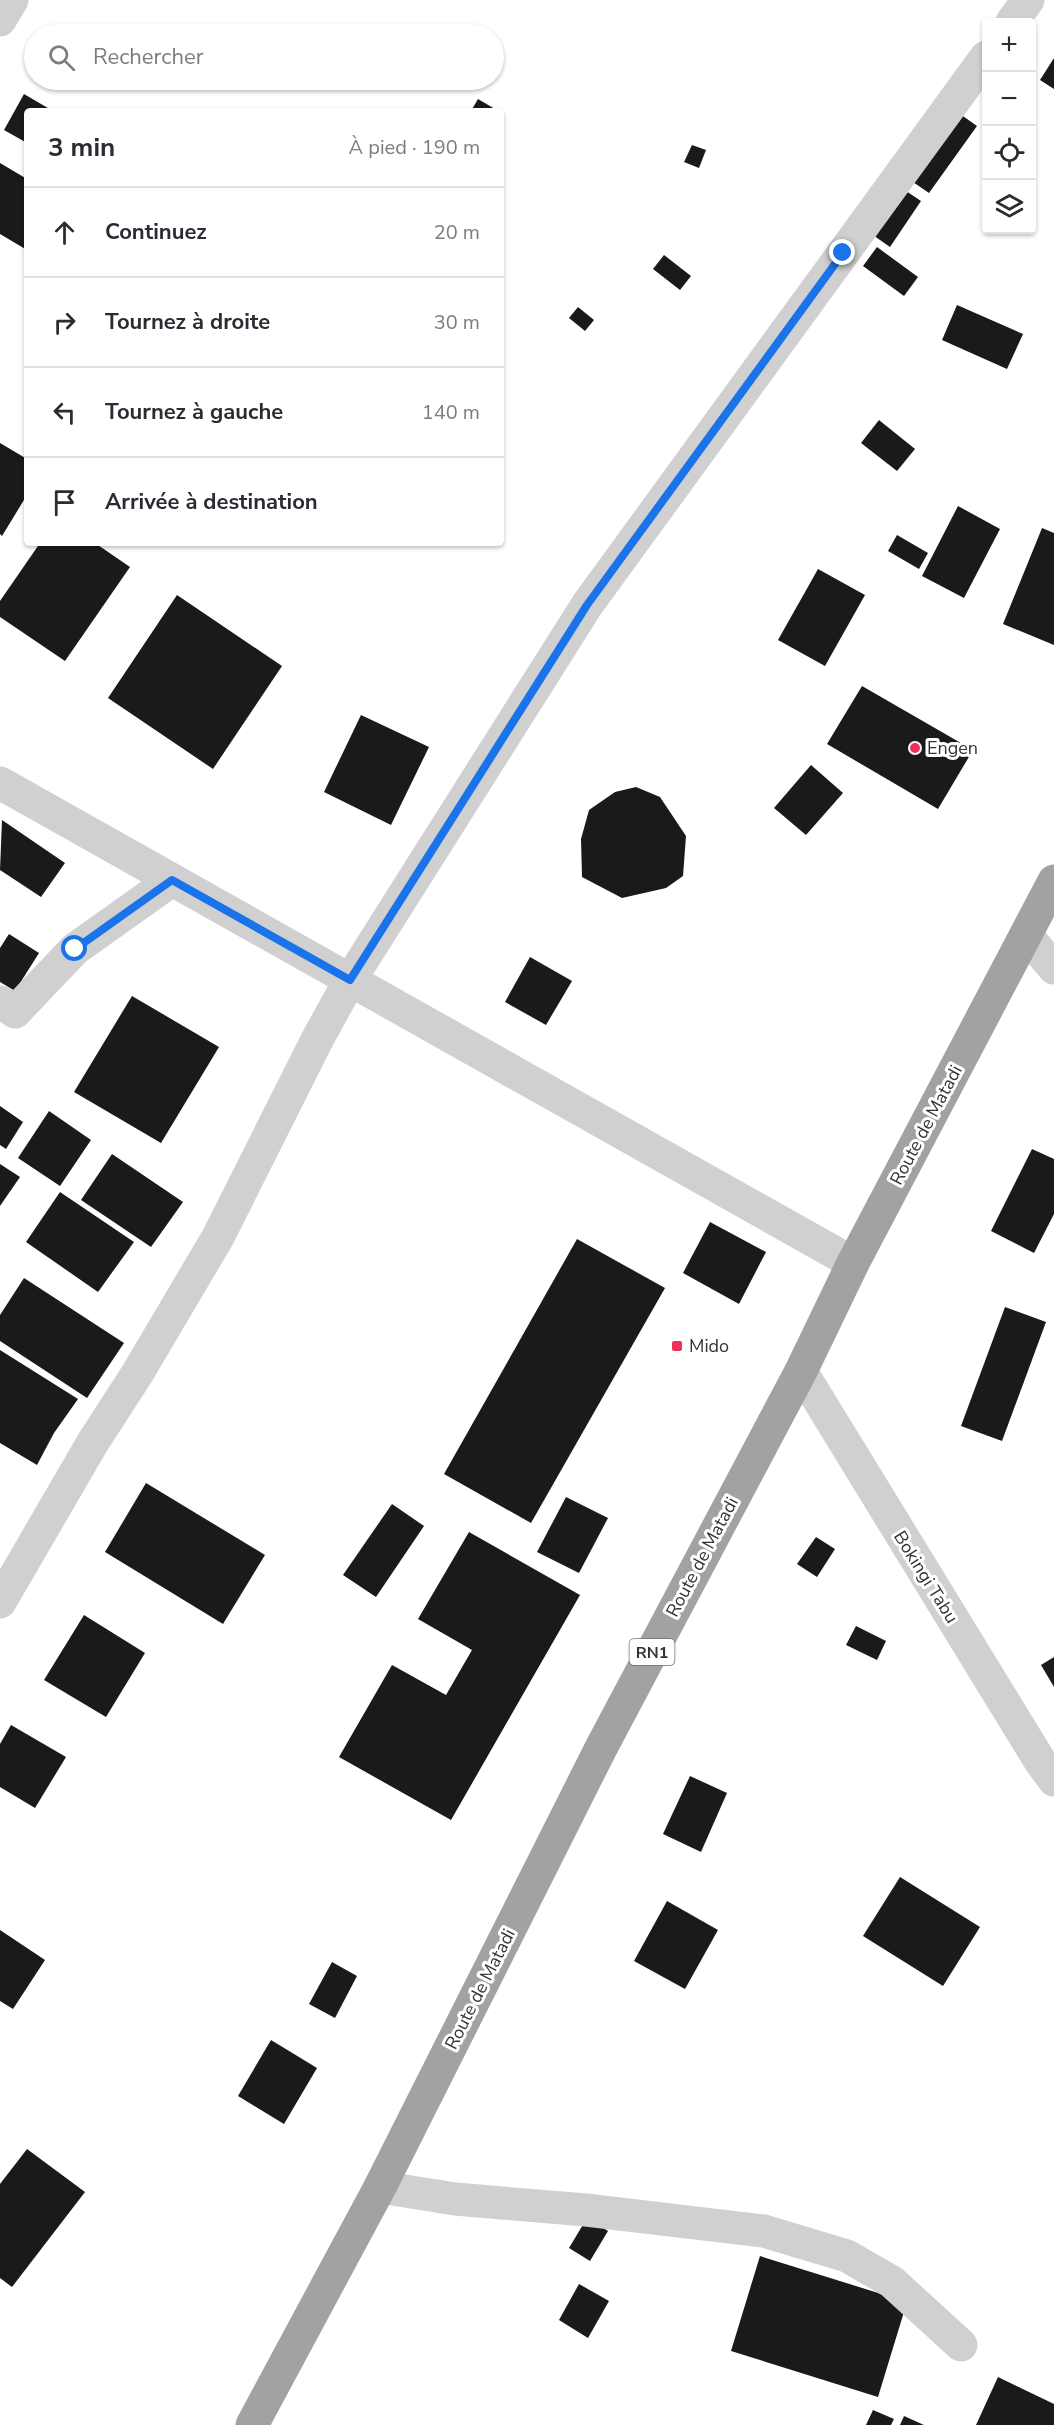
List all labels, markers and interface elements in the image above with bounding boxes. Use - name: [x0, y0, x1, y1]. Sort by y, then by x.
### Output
- map controls: [982, 18, 1036, 234]
- button: +: [982, 18, 1036, 72]
- search box: [24, 24, 504, 90]
- icon: search: [45, 41, 78, 74]
- text: Rechercher: [93, 42, 204, 72]
- button: −: [982, 72, 1036, 126]
- button: locate: [982, 126, 1036, 180]
- text: 3 min: [48, 130, 115, 165]
- text: À pied · 190 m: [349, 134, 480, 161]
- button: layers: [982, 180, 1036, 234]
- icon: ahead: [48, 216, 81, 249]
- text: Continuez: [105, 217, 207, 247]
- text: 20 m: [434, 219, 480, 246]
- route end: [829, 239, 855, 265]
- icon: right: [48, 306, 81, 339]
- text: Tournez à droite: [105, 307, 270, 337]
- text: 30 m: [434, 309, 480, 336]
- icon: left: [48, 396, 81, 429]
- text: Tournez à gauche: [105, 397, 283, 427]
- text: 140 m: [422, 399, 480, 426]
- icon: arrive: [48, 486, 81, 519]
- text: Arrivée à destination: [105, 487, 318, 517]
- place label: Engen: [927, 736, 978, 760]
- marker: Engen: [908, 741, 922, 755]
- route start: [61, 935, 87, 961]
- street label: Route de Matadi: [884, 1061, 968, 1189]
- place label: Mido: [689, 1334, 729, 1358]
- marker: Mido: [670, 1339, 684, 1353]
- street label: Route de Matadi: [660, 1493, 744, 1621]
- street label: Bokingi Tabu: [888, 1526, 964, 1628]
- road number: RN1: [630, 1639, 674, 1665]
- street label: Route de Matadi: [439, 1925, 521, 2053]

